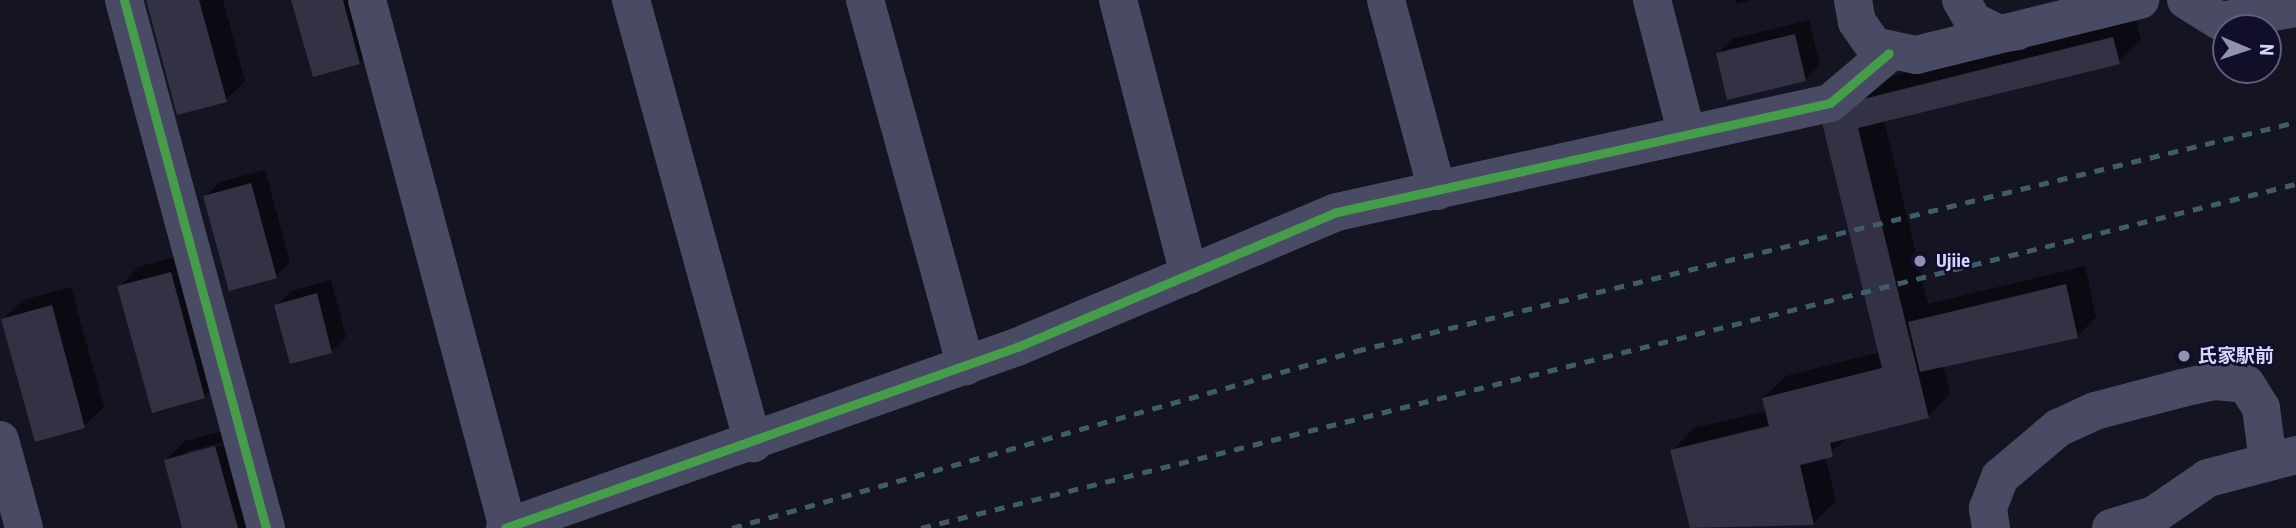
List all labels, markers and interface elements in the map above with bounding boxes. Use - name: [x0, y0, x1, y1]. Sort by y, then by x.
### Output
- north arrow: [2212, 14, 2282, 84]
- text: N: [2255, 43, 2278, 56]
- place label: Ujiie: [1936, 250, 1970, 272]
- marker: Ujiie: [1910, 251, 1930, 271]
- place label: 氏家駅前: [2198, 345, 2274, 367]
- marker: 氏家駅前: [2176, 348, 2192, 364]

